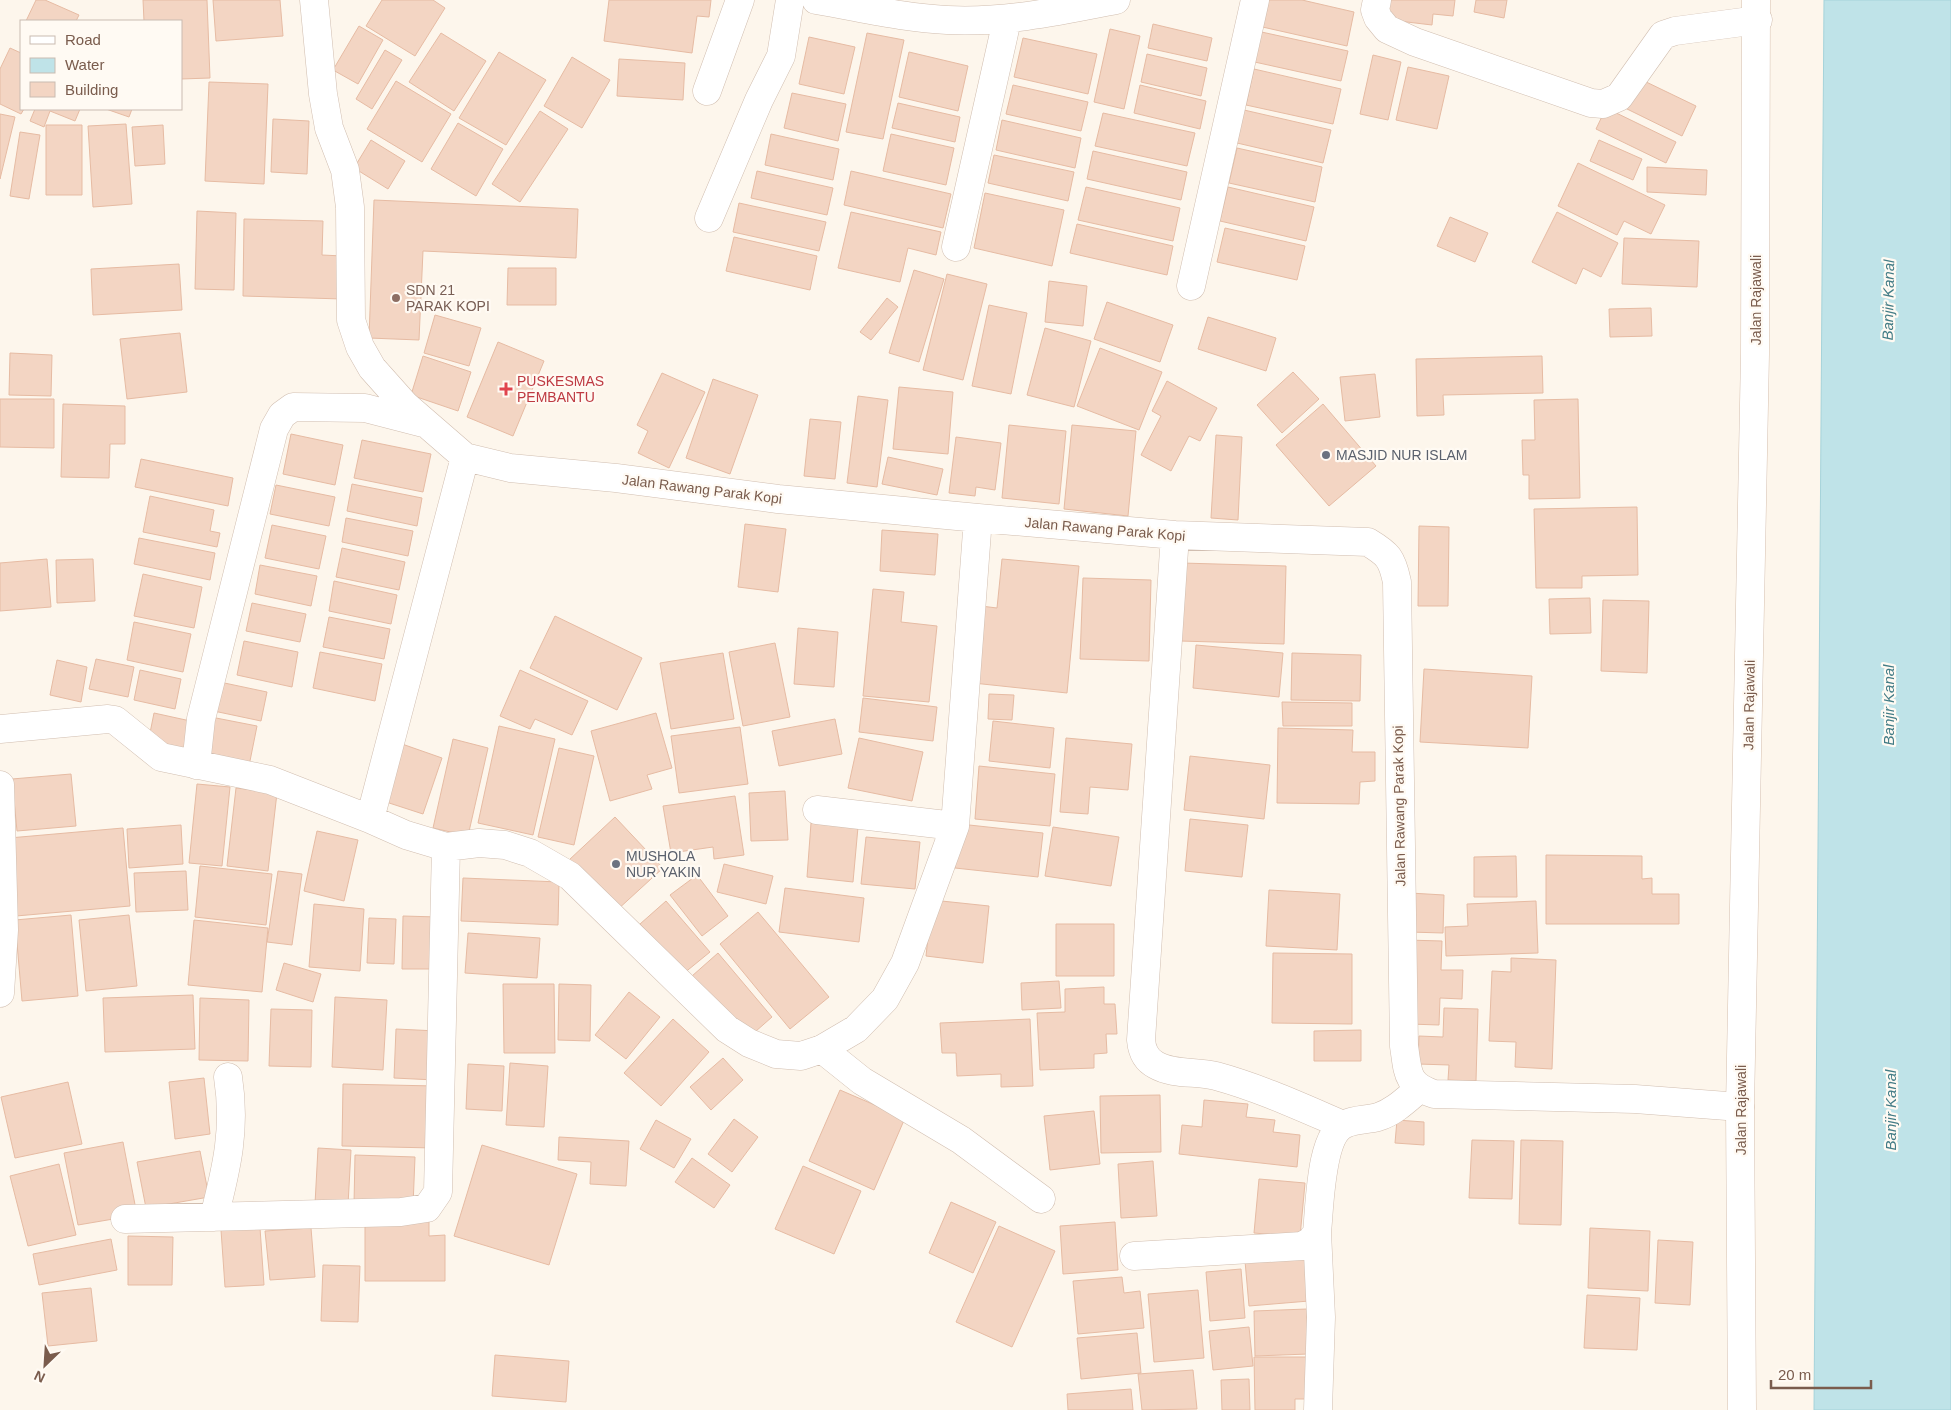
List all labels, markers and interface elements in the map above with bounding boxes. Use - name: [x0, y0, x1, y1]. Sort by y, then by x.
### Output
- legend: [20, 20, 182, 110]
- text: Road: [65, 31, 101, 48]
- text: Water: [65, 56, 104, 73]
- text: Building: [65, 81, 118, 98]
- street label: Jalan Rajawali: [1748, 255, 1764, 345]
- water label: Banjir Kanal: [1879, 259, 1897, 341]
- place label: SDN 21 PARAK KOPI: [406, 282, 490, 314]
- marker: SDN 21 PARAK KOPI: [390, 292, 402, 304]
- place label: PUSKESMAS PEMBANTU: [517, 373, 604, 405]
- marker: PUSKESMAS PEMBANTU: [499, 382, 513, 396]
- place label: MASJID NUR ISLAM: [1336, 447, 1467, 463]
- marker: MASJID NUR ISLAM: [1320, 449, 1332, 461]
- street label: Jalan Rawang Parak Kopi: [621, 471, 783, 507]
- street label: Jalan Rawang Parak Kopi: [1024, 514, 1186, 544]
- street label: Jalan Rajawali: [1740, 660, 1758, 750]
- water label: Banjir Kanal: [1880, 664, 1897, 745]
- street label: Jalan Rawang Parak Kopi: [1390, 725, 1408, 887]
- place label: MUSHOLA NUR YAKIN: [626, 848, 701, 880]
- marker: MUSHOLA NUR YAKIN: [610, 858, 622, 870]
- street label: Jalan Rajawali: [1733, 1065, 1749, 1155]
- water label: Banjir Kanal: [1882, 1069, 1899, 1150]
- north arrow: [20, 1340, 70, 1390]
- scale bar: [1771, 1358, 1871, 1390]
- text: 20 m: [1778, 1366, 1811, 1383]
- text: N: [32, 1367, 47, 1386]

